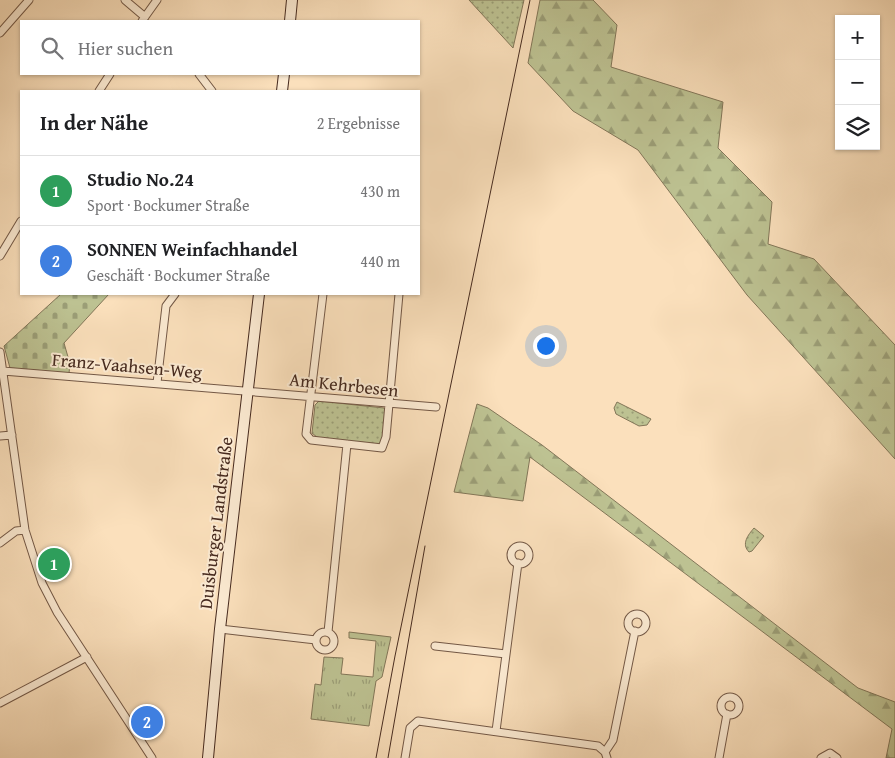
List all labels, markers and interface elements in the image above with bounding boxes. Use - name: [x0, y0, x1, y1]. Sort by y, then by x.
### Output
- map controls: [835, 15, 880, 150]
- button: +: [835, 15, 880, 60]
- search box: [20, 20, 420, 75]
- icon: search: [38, 34, 66, 62]
- text: Hier suchen: [78, 34, 173, 62]
- button: −: [835, 60, 880, 105]
- button: layers: [835, 105, 880, 150]
- text: In der Nähe: [40, 107, 148, 138]
- text: 2 Ergebnisse: [317, 111, 400, 135]
- text: Studio No.24: [87, 165, 194, 193]
- text: 1: [52, 179, 60, 203]
- text: 430 m: [360, 179, 400, 203]
- text: Sport · Bockumer Straße: [87, 193, 249, 217]
- text: SONNEN Weinfachhandel: [87, 235, 298, 263]
- text: 2: [52, 249, 60, 273]
- text: 440 m: [360, 249, 400, 273]
- text: Geschäft · Bockumer Straße: [87, 263, 270, 287]
- your location: [533, 333, 559, 359]
- street label: Franz-Vaahsen-Weg: [51, 345, 203, 386]
- street label: Am Kehrbesen: [288, 365, 400, 404]
- street label: Duisburger Landstraße: [192, 435, 239, 611]
- pin: 1: [38, 545, 70, 583]
- pin: 2: [131, 703, 163, 741]

